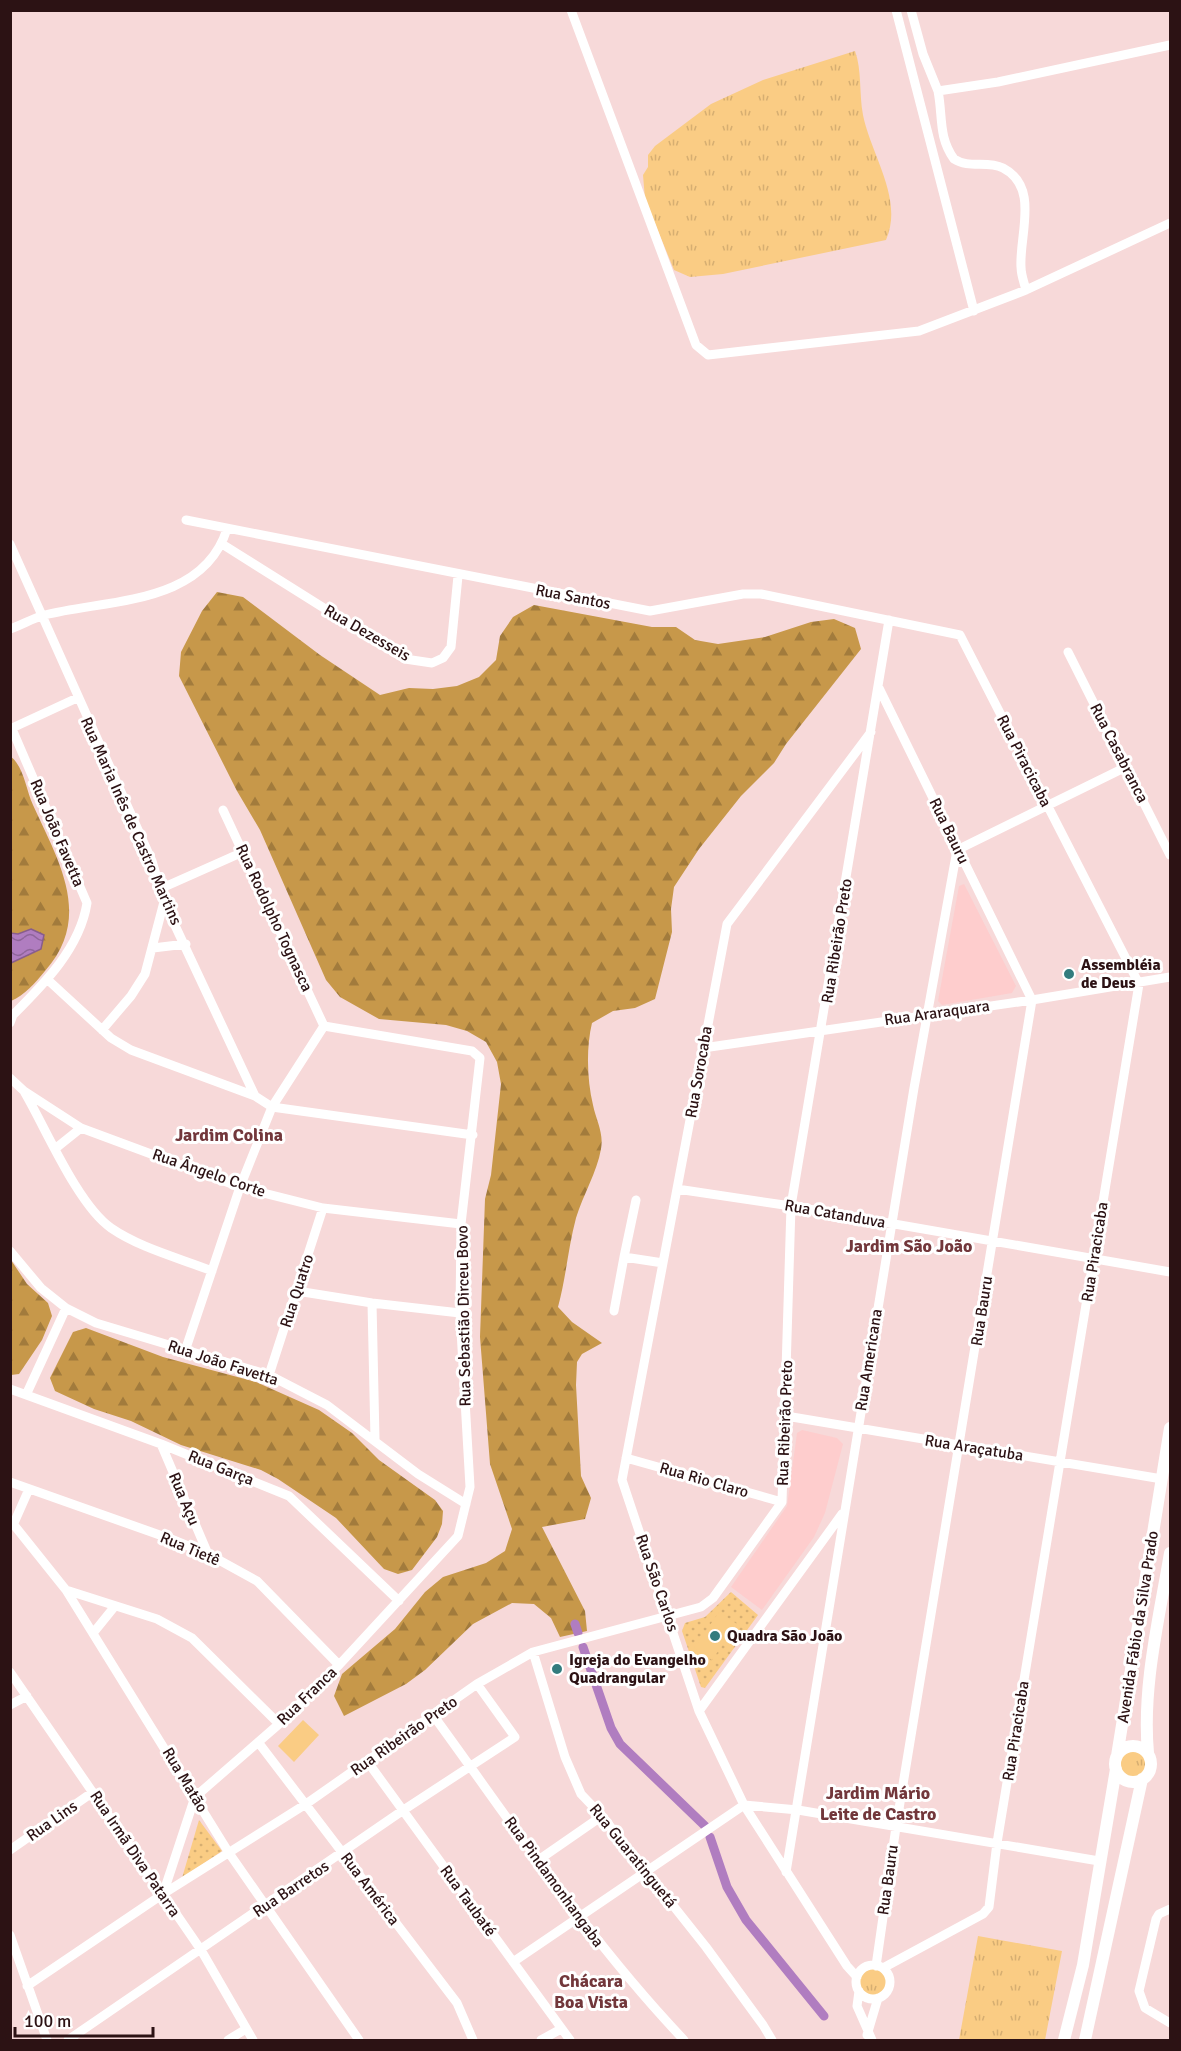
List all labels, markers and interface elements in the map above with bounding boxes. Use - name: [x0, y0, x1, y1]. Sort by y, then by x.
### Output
- street label: Rua Santos: [534, 580, 612, 614]
- street label: Rua Dezesseis: [320, 600, 414, 666]
- street label: Rua Casabranca: [1085, 700, 1153, 806]
- street label: Rua Piracicaba: [992, 711, 1056, 811]
- street label: Rua Maria Inês de Castro Martins: [76, 714, 186, 928]
- street label: Rua João Favetta: [25, 776, 89, 890]
- street label: Rua Bauru: [924, 795, 974, 867]
- street label: Rua Rodolpho Tognasca: [231, 841, 317, 995]
- street label: Rua Ribeirão Preto: [817, 877, 857, 1005]
- place label: Assembléia de Deus: [1081, 955, 1161, 993]
- marker: Assembléia de Deus: [1062, 967, 1076, 981]
- street label: Rua Araraquara: [883, 996, 991, 1030]
- street label: Rua Sorocaba: [681, 1024, 717, 1120]
- district label: Jardim Colina: [175, 1124, 283, 1146]
- street label: Rua Ângelo Corte: [150, 1144, 268, 1202]
- street label: Rua Catanduva: [783, 1195, 887, 1233]
- street label: Rua Piracicaba: [1077, 1200, 1113, 1304]
- street label: Rua Sebastião Dirceu Bovo: [452, 1225, 476, 1407]
- district label: Jardim São João: [846, 1235, 972, 1257]
- street label: Rua Quatro: [276, 1252, 318, 1330]
- street label: Rua Bauru: [967, 1274, 997, 1348]
- street label: Rua Americana: [851, 1307, 887, 1413]
- street label: Rua João Favetta: [165, 1336, 281, 1390]
- street label: Rua Ribeirão Preto: [773, 1360, 797, 1486]
- street label: Rua Araçatuba: [923, 1430, 1025, 1466]
- street label: Rua Garça: [185, 1446, 257, 1490]
- street label: Rua Rio Claro: [657, 1458, 751, 1502]
- street label: Rua Açu: [164, 1470, 204, 1528]
- street label: Rua Tietê: [157, 1527, 223, 1571]
- street label: Avenida Fábio da Silva Prado: [1113, 1529, 1163, 1725]
- street label: Rua São Carlos: [631, 1532, 683, 1634]
- place label: Quadra São João: [727, 1626, 842, 1646]
- marker: Quadra São João: [708, 1629, 722, 1643]
- place label: Igreja do Evangelho Quadrangular: [569, 1650, 706, 1688]
- street label: Rua Franca: [273, 1662, 341, 1730]
- marker: Igreja do Evangelho Quadrangular: [550, 1662, 564, 1676]
- street label: Rua Piracicaba: [998, 1679, 1034, 1783]
- street label: Rua Ribeirão Preto: [347, 1692, 461, 1780]
- street label: Rua Matão: [158, 1744, 212, 1816]
- district label: Jardim Mário Leite de Castro: [820, 1782, 936, 1825]
- street label: Rua Irmã Diva Patarra: [85, 1787, 185, 1921]
- street label: Rua Lins: [23, 1796, 81, 1846]
- street label: Rua Guaratinguetá: [585, 1800, 681, 1912]
- street label: Rua Pindamonhangaba: [500, 1813, 608, 1951]
- street label: Rua Bauru: [873, 1844, 903, 1916]
- street label: Rua América: [336, 1849, 404, 1929]
- street label: Rua Barretos: [249, 1856, 333, 1922]
- street label: Rua Taubaté: [435, 1862, 501, 1940]
- district label: Chácara Boa Vista: [554, 1970, 628, 2013]
- scale bar: [15, 2000, 153, 2038]
- text: 100 m: [24, 2010, 71, 2032]

